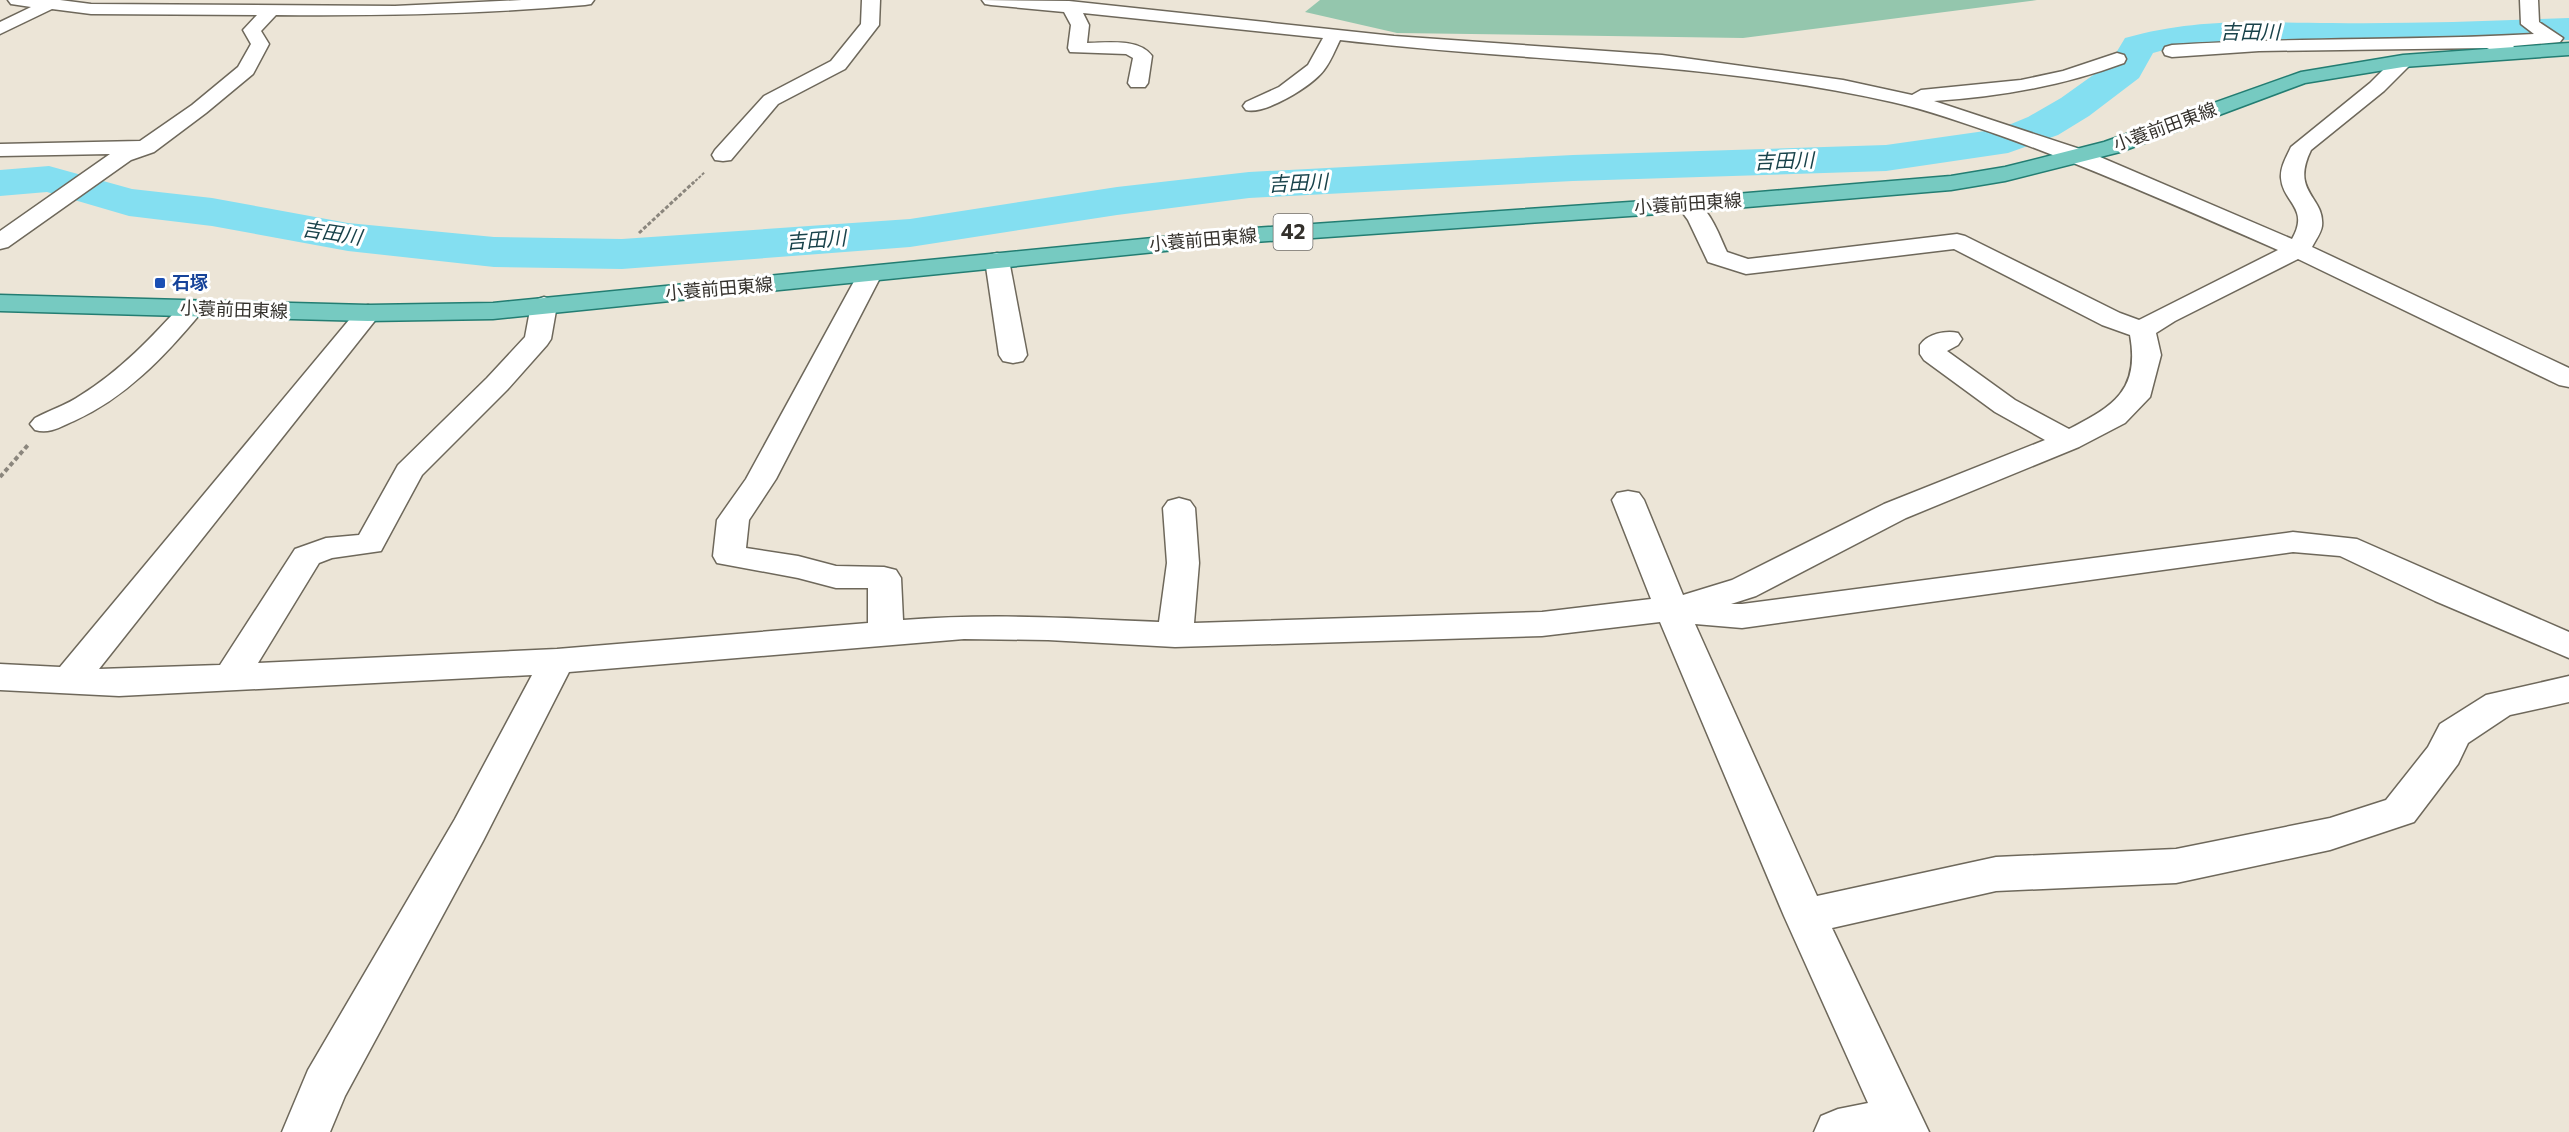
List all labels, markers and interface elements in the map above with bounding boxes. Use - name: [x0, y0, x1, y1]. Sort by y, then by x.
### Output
- water label: 吉田川: [2220, 19, 2282, 43]
- street label: 小蓑前田東線: [2110, 97, 2219, 155]
- water label: 吉田川: [1754, 147, 1816, 173]
- water label: 吉田川: [1267, 168, 1331, 196]
- street label: 小蓑前田東線: [1633, 188, 1743, 218]
- road number: 42: [1274, 214, 1312, 250]
- water label: 吉田川: [301, 215, 366, 249]
- street label: 小蓑前田東線: [1148, 223, 1258, 255]
- water label: 吉田川: [785, 225, 849, 253]
- place label: 石塚: [172, 271, 208, 293]
- street label: 小蓑前田東線: [664, 272, 774, 304]
- marker: 石塚: [153, 276, 167, 290]
- street label: 小蓑前田東線: [180, 296, 288, 322]

